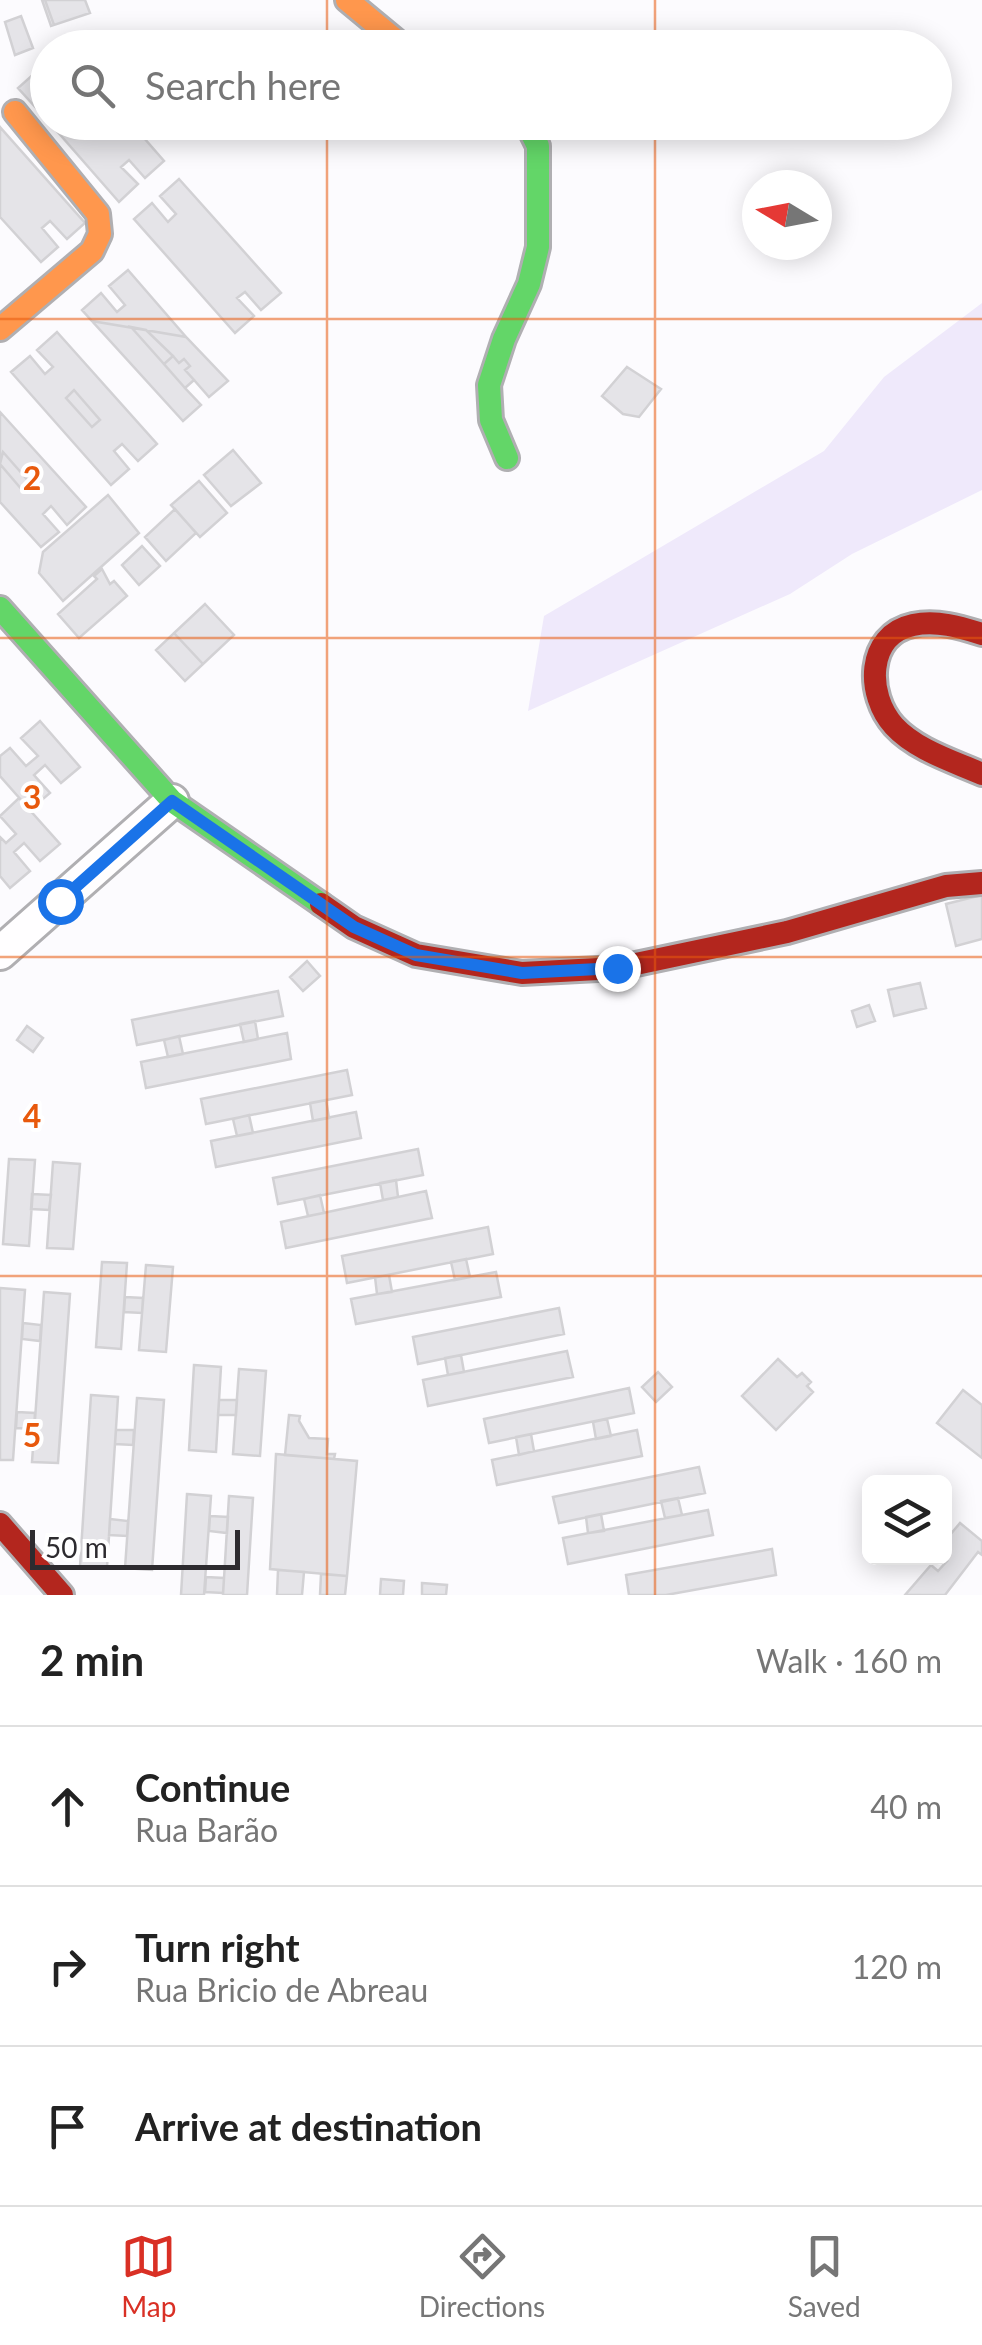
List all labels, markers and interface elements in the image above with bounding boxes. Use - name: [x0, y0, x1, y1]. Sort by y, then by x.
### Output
- search box: [30, 30, 952, 140]
- icon: search: [65, 58, 120, 113]
- text: Search here: [145, 62, 341, 108]
- north arrow: [742, 170, 832, 260]
- text: 2: [23, 458, 41, 497]
- text: 3: [23, 777, 41, 816]
- route start: [38, 879, 84, 925]
- route end: [595, 946, 641, 992]
- text: 4: [23, 1096, 41, 1135]
- text: 5: [23, 1415, 41, 1454]
- map controls: [862, 1475, 952, 1565]
- button: layers: [862, 1475, 952, 1565]
- scale bar: [30, 1525, 240, 1570]
- text: 50 m: [45, 1530, 108, 1564]
- text: 2 min: [40, 1635, 144, 1685]
- text: Walk · 160 m: [756, 1641, 942, 1680]
- text: Continue: [135, 1764, 290, 1810]
- icon: ahead: [40, 1779, 95, 1834]
- text: 40 m: [870, 1787, 942, 1826]
- text: Rua Barão: [135, 1810, 278, 1849]
- text: Turn right: [135, 1924, 300, 1970]
- icon: right: [40, 1939, 95, 1994]
- text: 120 m: [852, 1947, 942, 1986]
- text: Rua Bricio de Abreau: [135, 1970, 428, 2009]
- icon: arrive: [40, 2099, 95, 2154]
- text: Arrive at destination: [135, 2103, 482, 2149]
- tab: Map: [121, 2229, 176, 2323]
- tab: Directions: [419, 2229, 545, 2323]
- tab: Saved: [788, 2229, 861, 2323]

